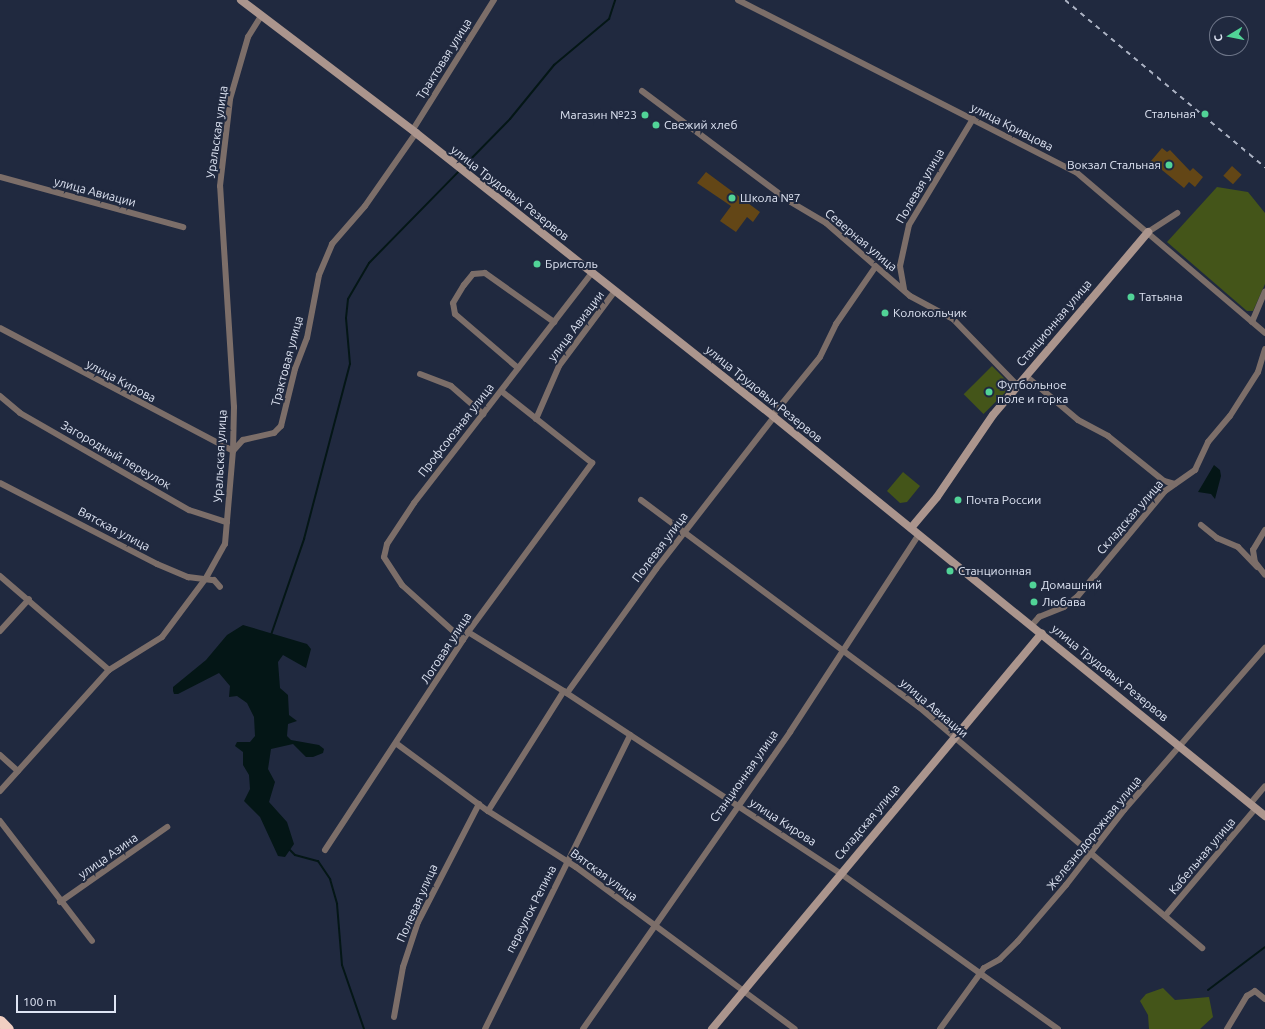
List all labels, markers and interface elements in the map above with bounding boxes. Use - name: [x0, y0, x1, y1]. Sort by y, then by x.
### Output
- street label: Трактовая улица: [413, 16, 475, 102]
- north arrow: [1209, 16, 1249, 56]
- text: С: [1212, 33, 1225, 42]
- street label: Уральская улица: [203, 85, 231, 179]
- street label: улица Кривцова: [968, 100, 1056, 154]
- place label: Стальная: [1145, 107, 1196, 121]
- place label: Магазин №23: [560, 108, 637, 122]
- marker: Стальная: [1199, 108, 1211, 120]
- marker: Магазин №23: [640, 110, 650, 120]
- place label: Свежий хлеб: [664, 118, 737, 132]
- marker: Свежий хлеб: [651, 120, 661, 130]
- street label: улица Трудовых Резервов: [448, 142, 572, 244]
- street label: Полевая улица: [893, 146, 947, 226]
- place label: Вокзал Стальная: [1067, 158, 1161, 172]
- marker: Вокзал Стальная: [1164, 160, 1174, 170]
- street label: улица Авиации: [52, 174, 138, 210]
- place label: Школа №7: [740, 191, 801, 205]
- marker: Школа №7: [727, 193, 737, 203]
- street label: Северная улица: [822, 206, 900, 274]
- place label: Бристоль: [545, 257, 598, 271]
- marker: Бристоль: [532, 259, 542, 269]
- street label: Станционная улица: [1013, 277, 1095, 369]
- street label: улица Авиации: [545, 288, 607, 364]
- place label: Татьяна: [1139, 290, 1183, 304]
- marker: Татьяна: [1126, 292, 1136, 302]
- place label: Колокольчик: [893, 306, 967, 320]
- marker: Колокольчик: [880, 308, 890, 318]
- street label: Трактовая улица: [268, 314, 306, 408]
- street label: улица Трудовых Резервов: [703, 342, 825, 446]
- street label: улица Кирова: [84, 357, 158, 405]
- place label: Футбольное поле и горка: [997, 378, 1068, 406]
- street label: Профсоюзная улица: [415, 381, 497, 479]
- marker: Футбольное поле и горка: [984, 387, 994, 397]
- street label: Уральская улица: [210, 409, 230, 503]
- street label: Загородный переулок: [58, 418, 174, 492]
- street label: Складская улица: [1094, 477, 1166, 557]
- place label: Почта России: [966, 493, 1041, 507]
- marker: Почта России: [953, 495, 963, 505]
- street label: Вятская улица: [76, 504, 152, 554]
- street label: Полевая улица: [629, 509, 691, 585]
- place label: Станционная: [958, 564, 1031, 578]
- marker: Станционная: [945, 566, 955, 576]
- place label: Домашний: [1041, 578, 1102, 592]
- marker: Домашний: [1028, 580, 1038, 590]
- place label: Любава: [1042, 595, 1086, 609]
- marker: Любава: [1029, 597, 1039, 607]
- street label: Логовая улица: [418, 610, 474, 686]
- street label: улица Трудовых Резервов: [1049, 621, 1171, 725]
- street label: улица Авиации: [897, 675, 971, 741]
- street label: Станционная улица: [707, 727, 781, 825]
- street label: Железнодорожная улица: [1044, 773, 1144, 893]
- street label: Складская улица: [831, 781, 903, 863]
- street label: улица Кирова: [747, 795, 819, 849]
- street label: Кабельная улица: [1166, 815, 1238, 897]
- street label: улица Азина: [75, 830, 141, 882]
- street label: Вятская улица: [568, 846, 640, 904]
- street label: Полевая улица: [393, 862, 441, 944]
- street label: переулок Репина: [503, 863, 559, 955]
- scale bar: [18, 987, 118, 1013]
- text: 100 m: [23, 995, 56, 1008]

